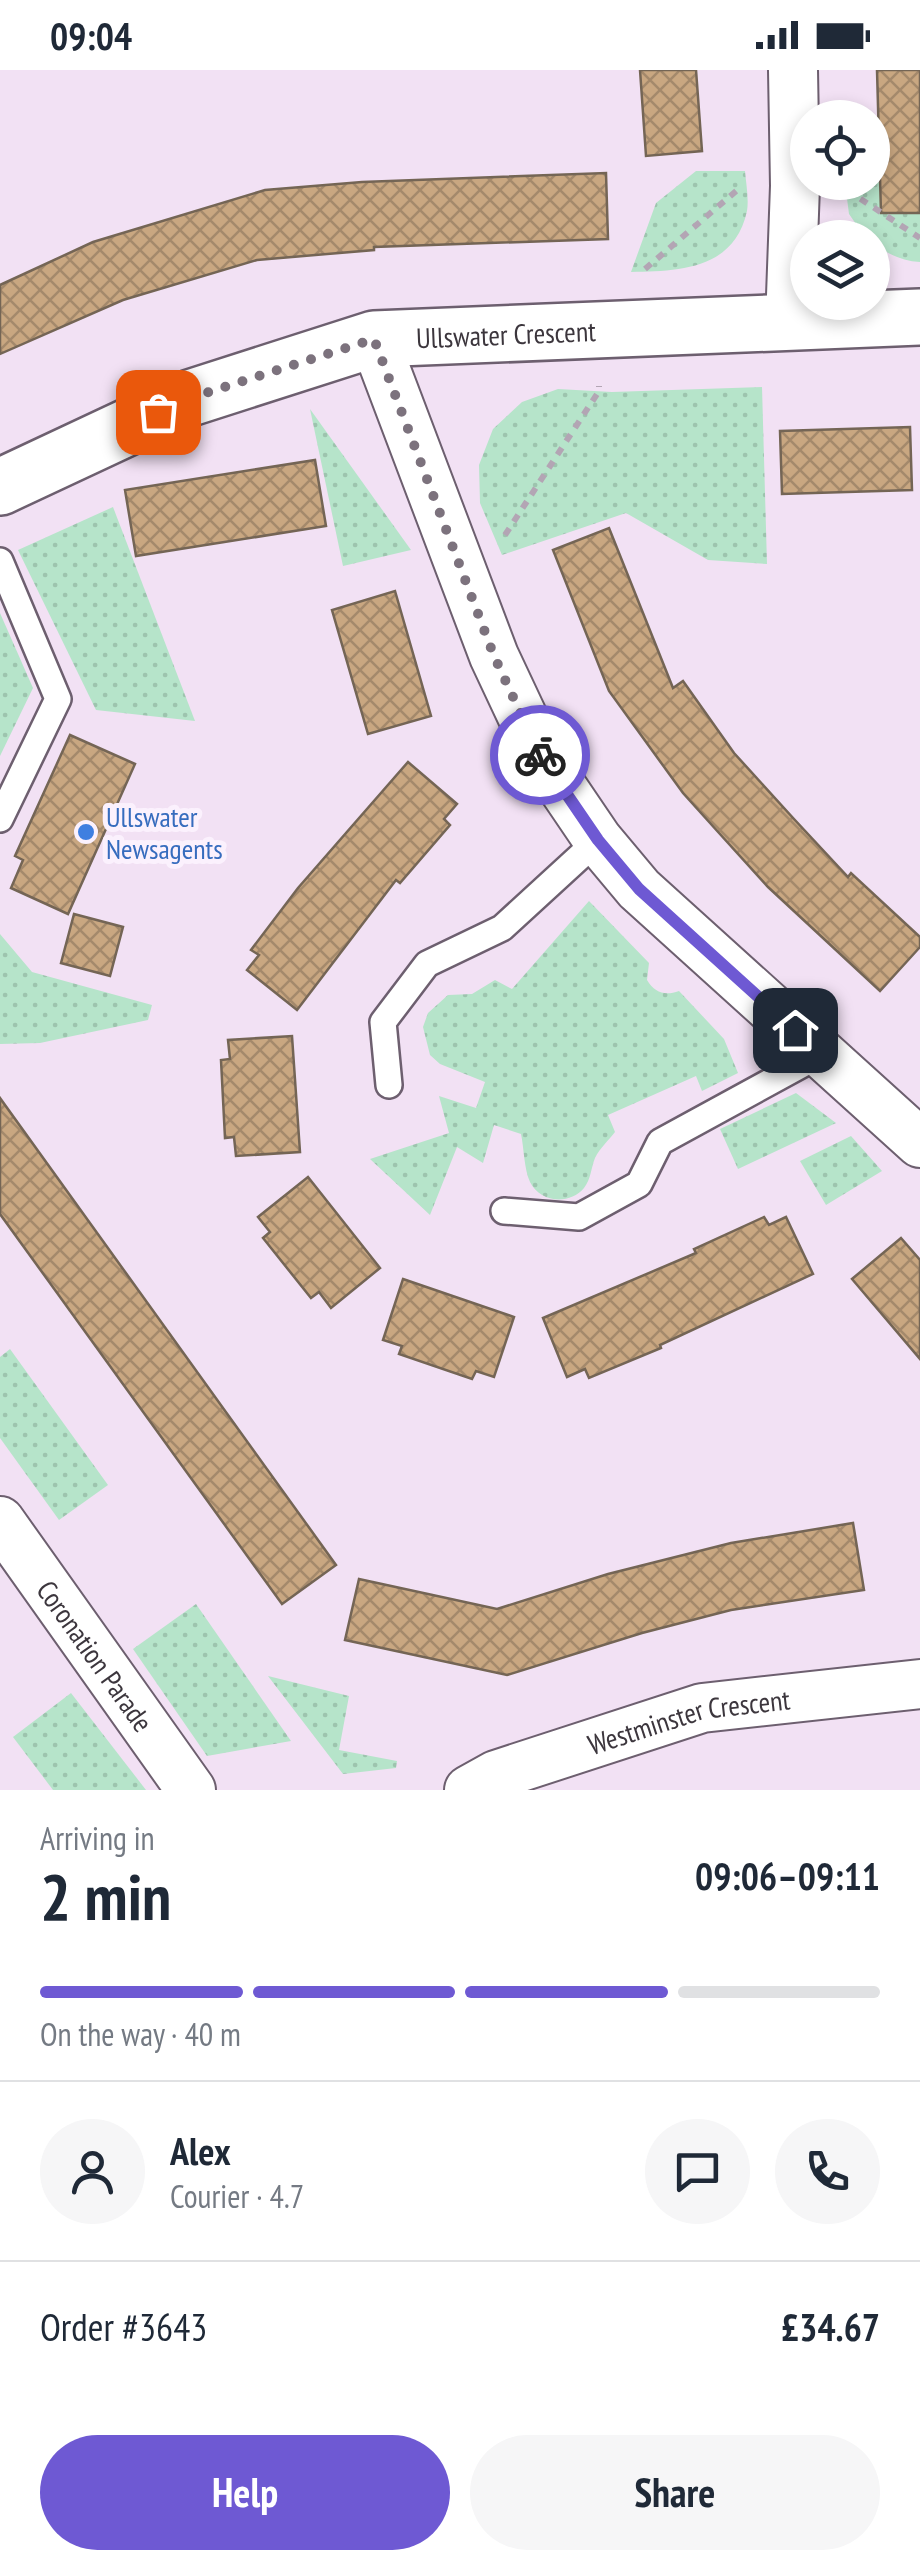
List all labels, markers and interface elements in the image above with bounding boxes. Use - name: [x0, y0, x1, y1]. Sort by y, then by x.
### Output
- text: 09:04: [50, 11, 132, 60]
- map controls: [790, 100, 890, 320]
- button: locate: [790, 100, 890, 200]
- button: layers: [790, 220, 890, 320]
- street label: Ullswater Crescent: [415, 312, 597, 356]
- pin: [116, 370, 201, 455]
- icon: bag: [131, 385, 186, 440]
- courier: [490, 705, 590, 805]
- icon: bike: [513, 728, 568, 783]
- place label: Ullswater Newsagents: [106, 798, 223, 867]
- marker: Ullswater Newsagents: [75, 821, 97, 843]
- pin: [753, 988, 838, 1073]
- icon: home: [768, 1003, 823, 1058]
- street label: Coronation Parade: [29, 1573, 162, 1739]
- street label: Westminster Crescent: [583, 1680, 792, 1762]
- text: Arriving in: [40, 1817, 155, 1859]
- text: 09:06–09:11: [695, 1851, 880, 1900]
- text: 2 min: [40, 1854, 171, 1938]
- text: On the way · 40 m: [40, 2013, 241, 2055]
- button: person: [40, 2119, 145, 2224]
- button: chat: [645, 2119, 750, 2224]
- button: phone: [775, 2119, 880, 2224]
- text: Alex: [170, 2126, 231, 2175]
- text: Courier · 4.7: [170, 2175, 304, 2217]
- text: Order #3643: [40, 2302, 207, 2351]
- text: £34.67: [781, 2302, 880, 2351]
- button: Help: [40, 2435, 450, 2550]
- button: Share: [470, 2435, 880, 2550]

